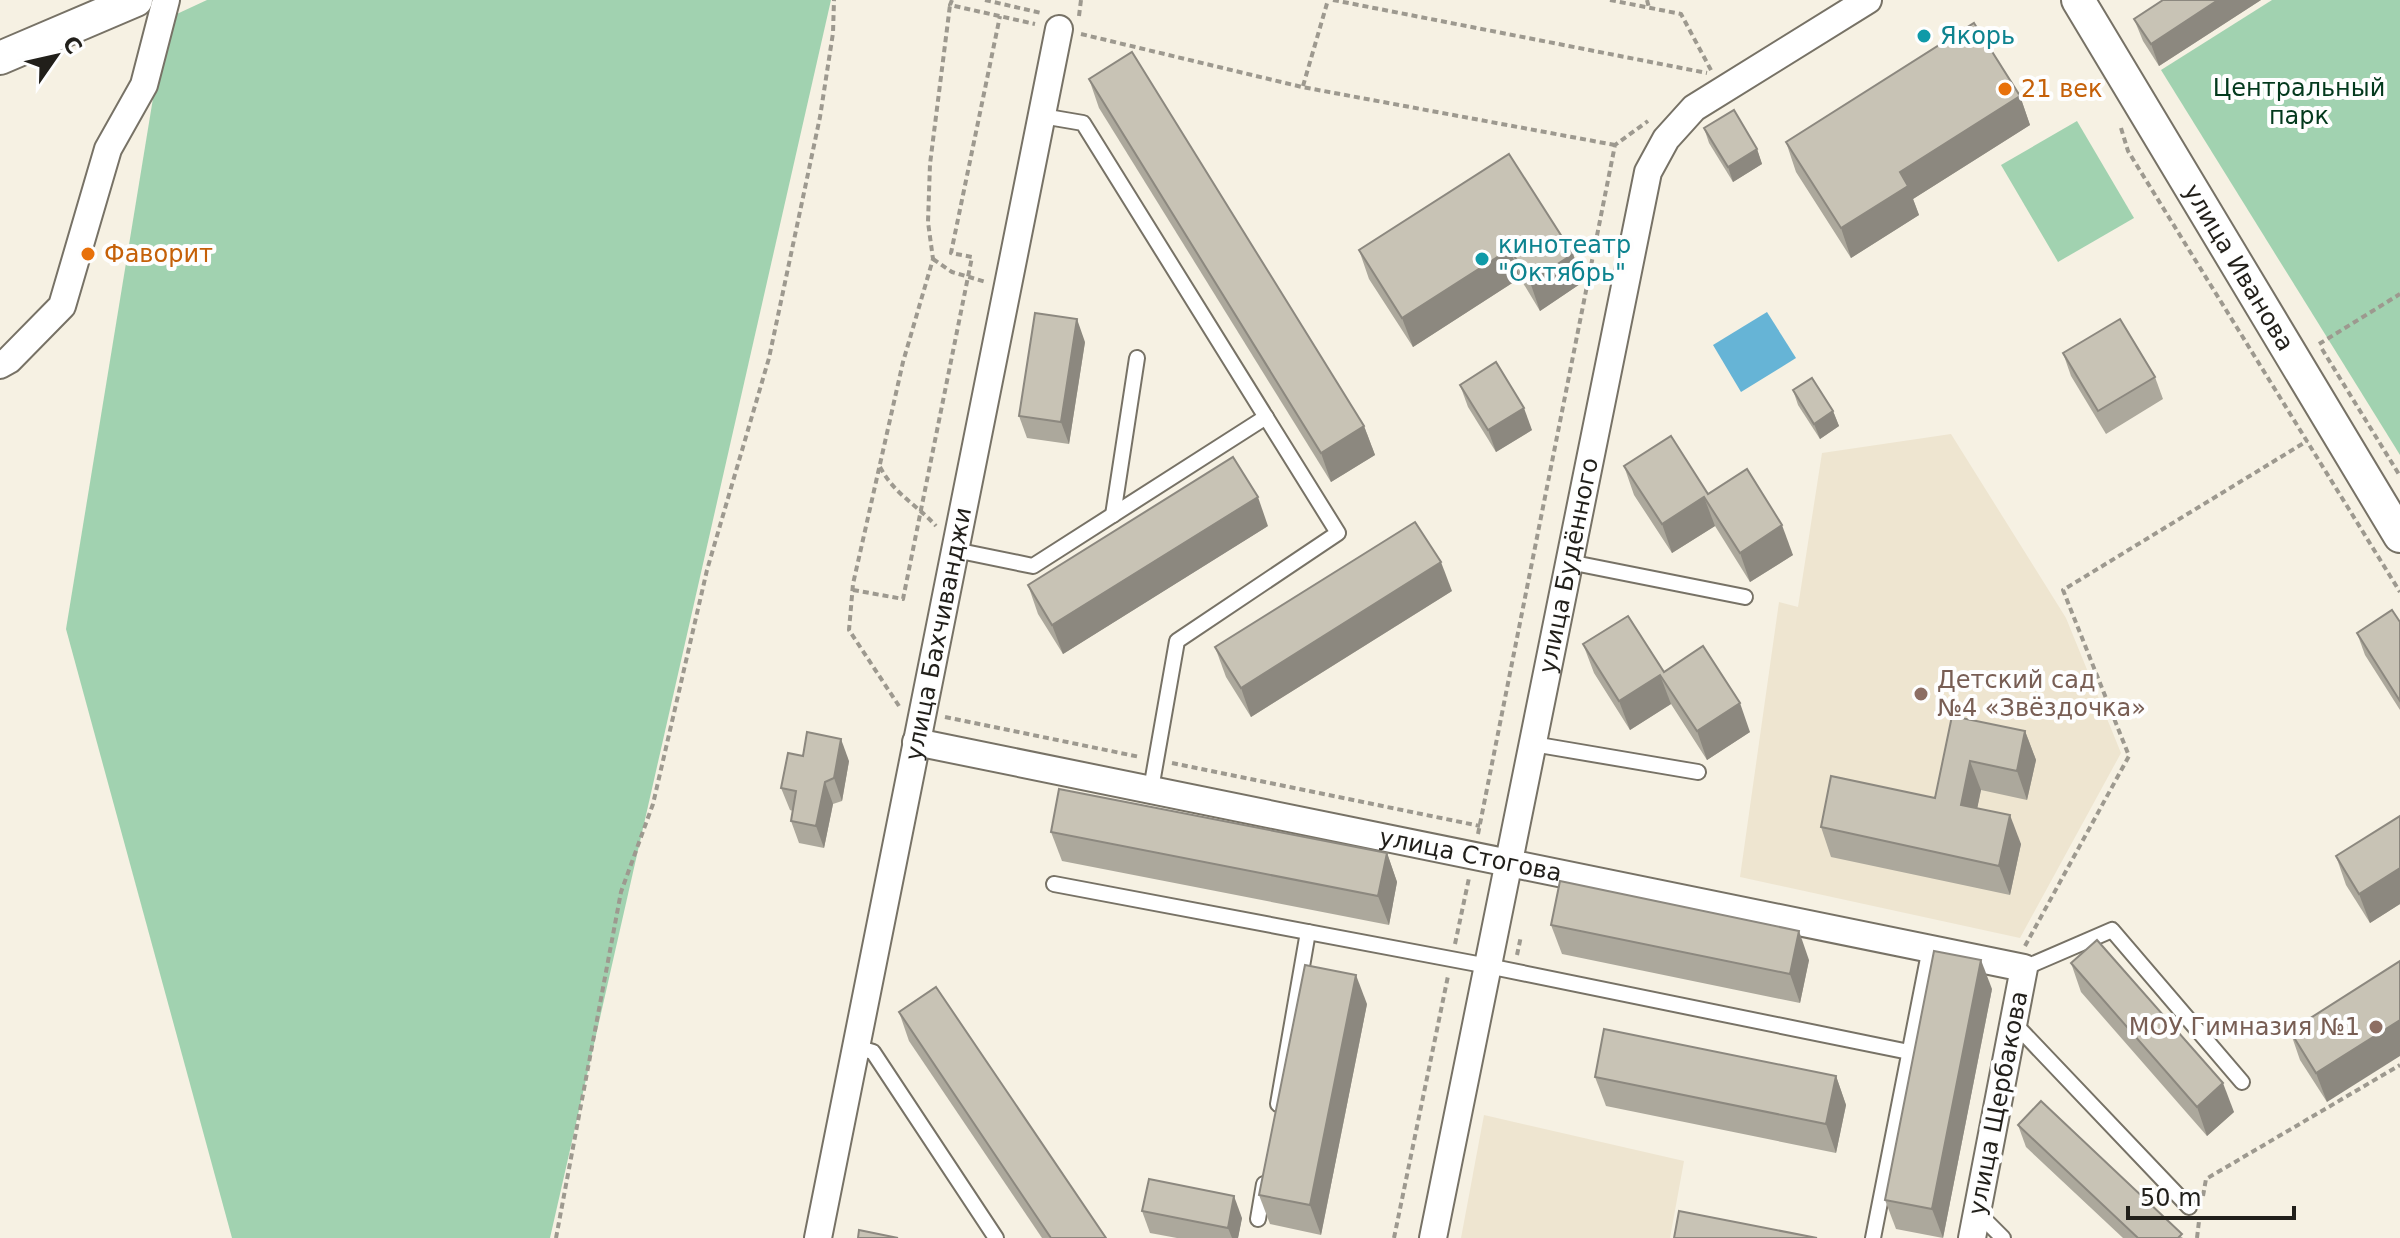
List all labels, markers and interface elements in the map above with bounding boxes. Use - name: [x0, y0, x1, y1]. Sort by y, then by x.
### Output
- north arrow: [16, 16, 96, 96]
- place label: Якорь: [1940, 22, 2015, 50]
- marker: Якорь: [1915, 27, 1933, 45]
- text: С: [57, 31, 87, 59]
- park label: Центральный парк: [2213, 74, 2385, 130]
- place label: 21 век: [2021, 75, 2103, 103]
- marker: 21 век: [1996, 80, 2014, 98]
- street label: улица Иванова: [2178, 179, 2300, 356]
- place label: кинотеатр "Октябрь": [1498, 231, 1631, 287]
- place label: Фаворит: [104, 240, 213, 268]
- marker: Фаворит: [79, 245, 97, 263]
- marker: кинотеатр "Октябрь": [1473, 250, 1491, 268]
- street label: улица Будённого: [1533, 455, 1604, 676]
- street label: улица Бахчиванджи: [900, 505, 977, 763]
- place label: Детский сад №4 «Звёздочка»: [1937, 666, 2146, 722]
- marker: Детский сад №4 «Звёздочка»: [1912, 685, 1930, 703]
- street label: улица Стогова: [1377, 823, 1564, 887]
- street label: улица Щербакова: [1963, 989, 2033, 1217]
- place label: МОУ Гимназия №1: [2129, 1013, 2360, 1041]
- marker: МОУ Гимназия №1: [2367, 1018, 2385, 1036]
- scale bar: [2128, 1170, 2294, 1220]
- text: 50 m: [2140, 1184, 2202, 1212]

